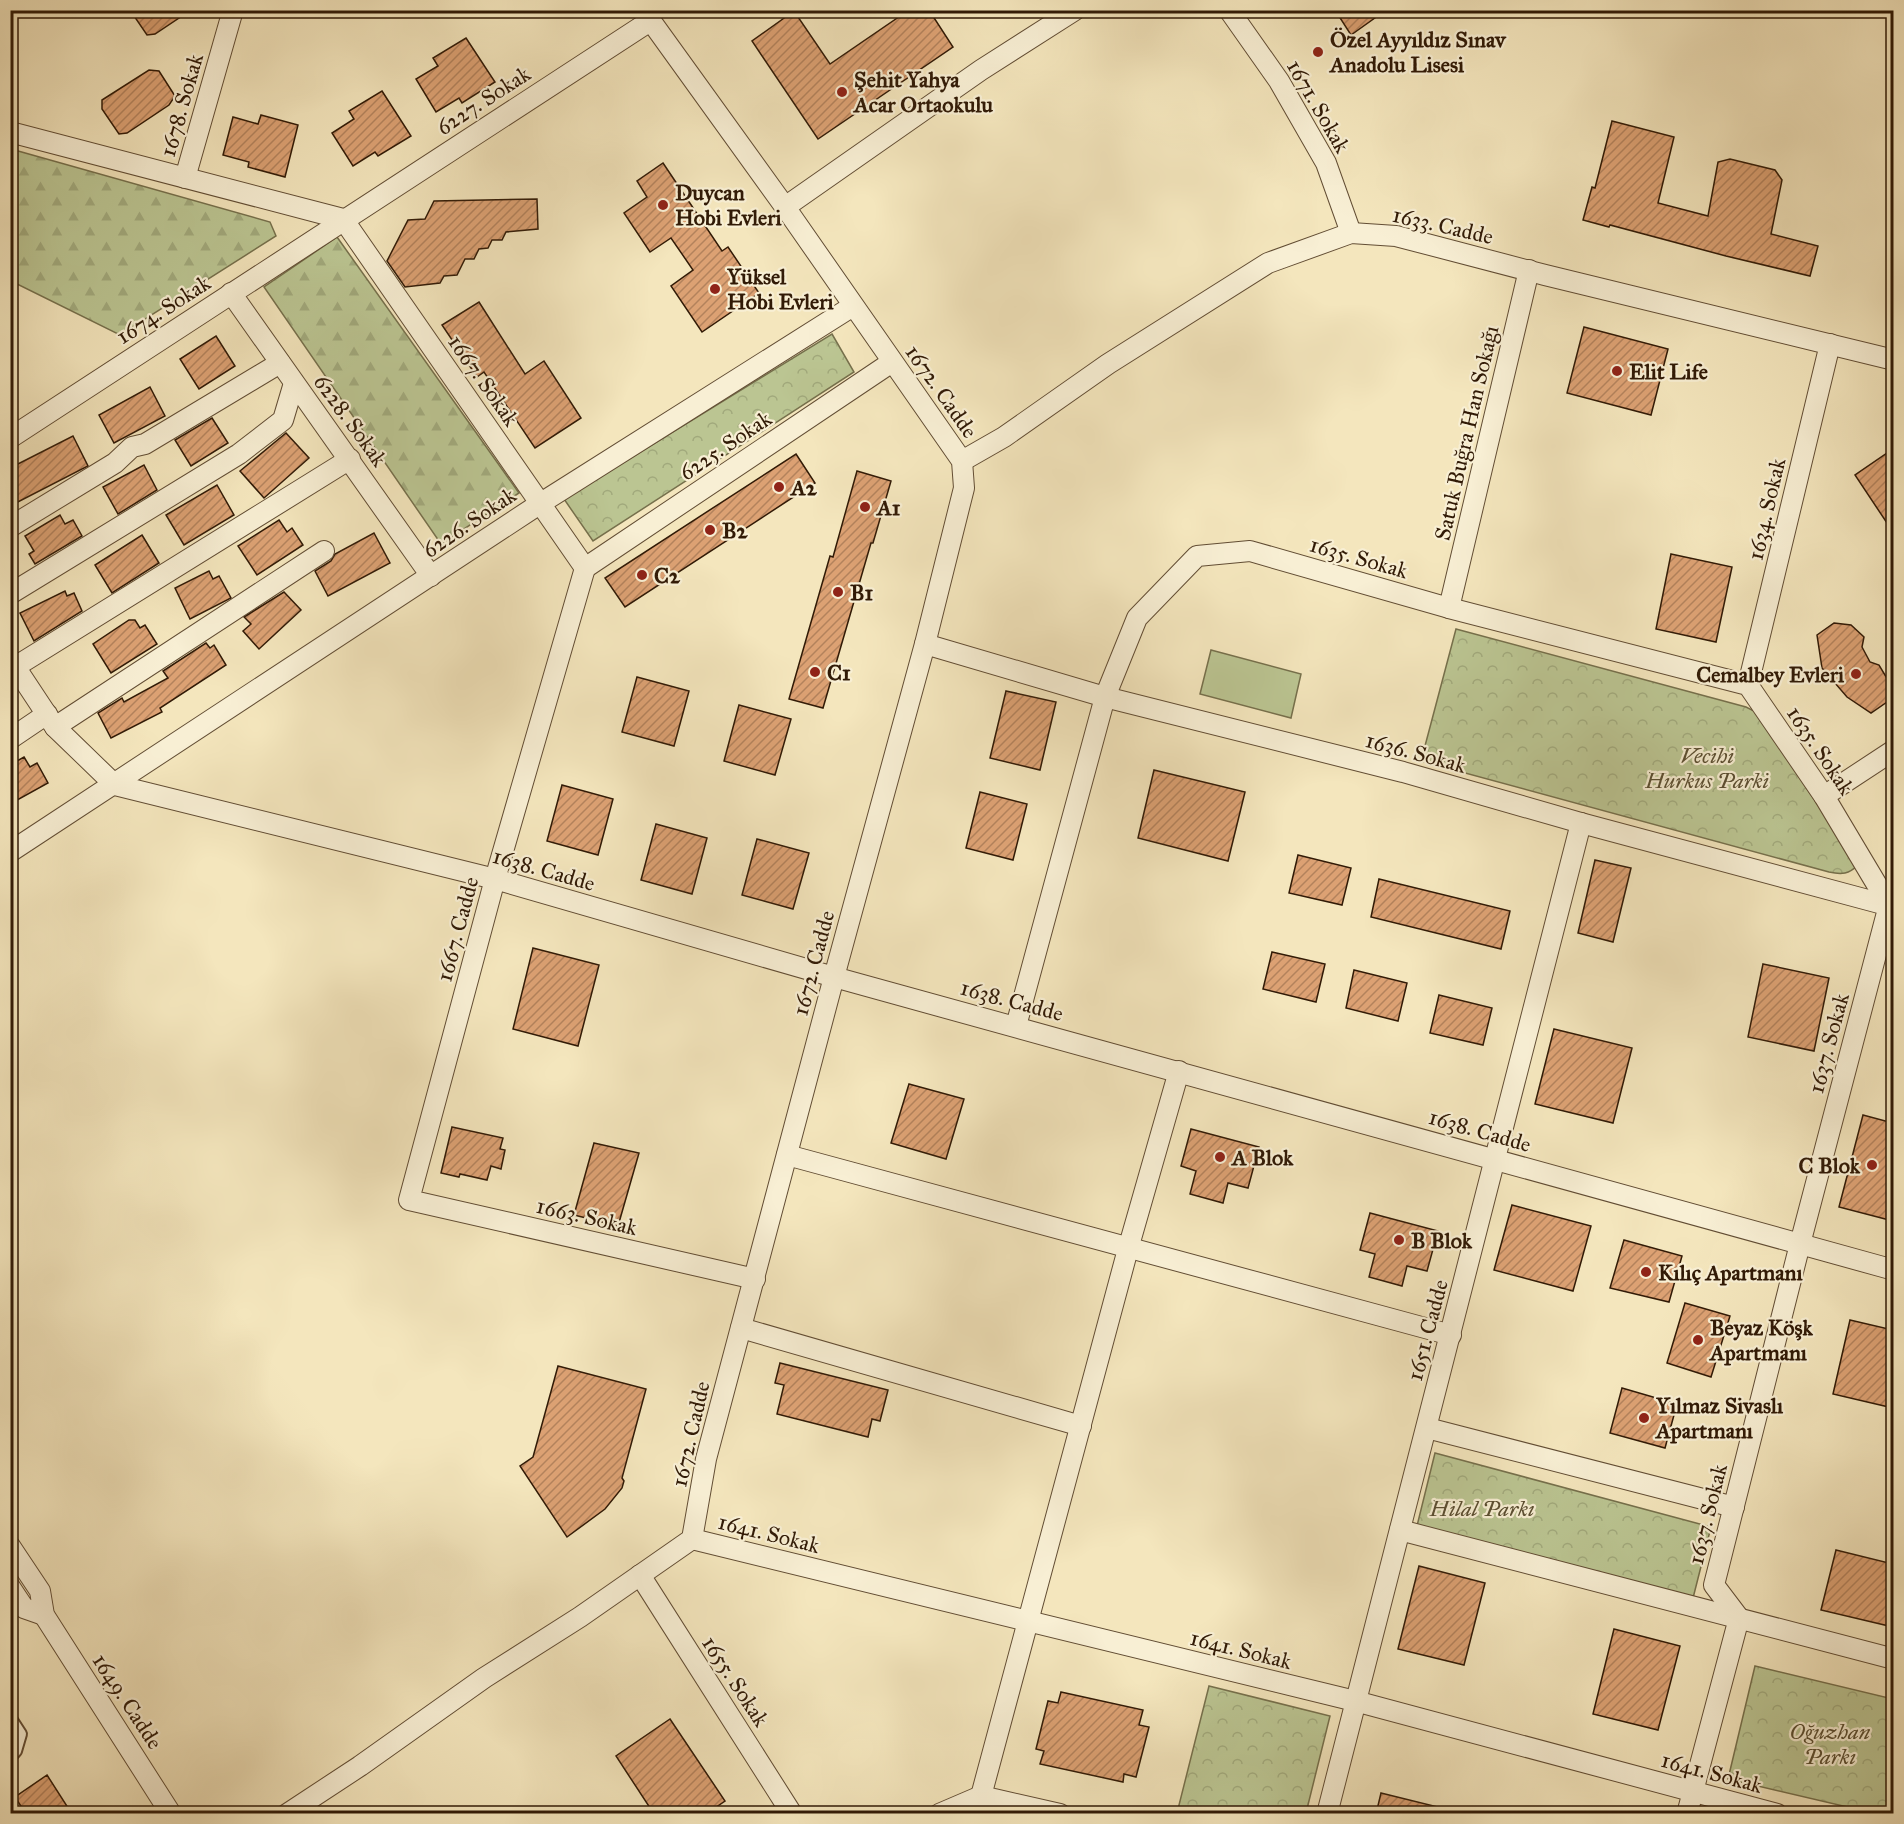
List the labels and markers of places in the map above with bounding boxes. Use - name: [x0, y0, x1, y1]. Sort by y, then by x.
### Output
- place label: Özel Ayyıldız Sınav Anadolu Lisesi: [1328, 26, 1507, 78]
- marker: Özel Ayyıldız Sınav Anadolu Lisesi: [1311, 45, 1325, 59]
- place label: Şehit Yahya Acar Ortaokulu: [852, 66, 993, 118]
- marker: Şehit Yahya Acar Ortaokulu: [835, 85, 849, 99]
- place label: Duycan Hobi Evleri: [675, 179, 783, 231]
- marker: Duycan Hobi Evleri: [656, 198, 670, 212]
- place label: Yüksel Hobi Evleri: [726, 263, 835, 315]
- marker: Yüksel Hobi Evleri: [708, 282, 722, 296]
- place label: Elit Life: [1629, 358, 1708, 385]
- marker: Elit Life: [1610, 364, 1624, 378]
- place label: A2: [789, 474, 818, 501]
- marker: A2: [772, 480, 786, 494]
- place label: A1: [875, 494, 901, 521]
- marker: A1: [858, 500, 872, 514]
- place label: B2: [722, 517, 749, 544]
- marker: B2: [703, 523, 717, 537]
- place label: C2: [654, 562, 681, 589]
- marker: C2: [635, 568, 649, 582]
- place label: B1: [850, 579, 874, 606]
- marker: B1: [831, 585, 845, 599]
- place label: C1: [827, 659, 851, 686]
- place label: Cemalbey Evleri: [1696, 661, 1845, 688]
- marker: C1: [808, 665, 822, 679]
- marker: Cemalbey Evleri: [1849, 667, 1863, 681]
- place label: A Blok: [1230, 1144, 1294, 1171]
- marker: A Blok: [1213, 1150, 1227, 1164]
- place label: C Blok: [1799, 1152, 1861, 1179]
- marker: C Blok: [1865, 1158, 1879, 1172]
- place label: B Blok: [1411, 1227, 1473, 1254]
- marker: B Blok: [1392, 1233, 1406, 1247]
- place label: Kılıç Apartmanı: [1658, 1259, 1804, 1286]
- marker: Kılıç Apartmanı: [1639, 1265, 1653, 1279]
- place label: Beyaz Köşk Apartmanı: [1708, 1314, 1814, 1366]
- marker: Beyaz Köşk Apartmanı: [1691, 1333, 1705, 1347]
- place label: Yılmaz Sivaslı Apartmanı: [1654, 1392, 1784, 1444]
- marker: Yılmaz Sivaslı Apartmanı: [1637, 1411, 1651, 1425]

